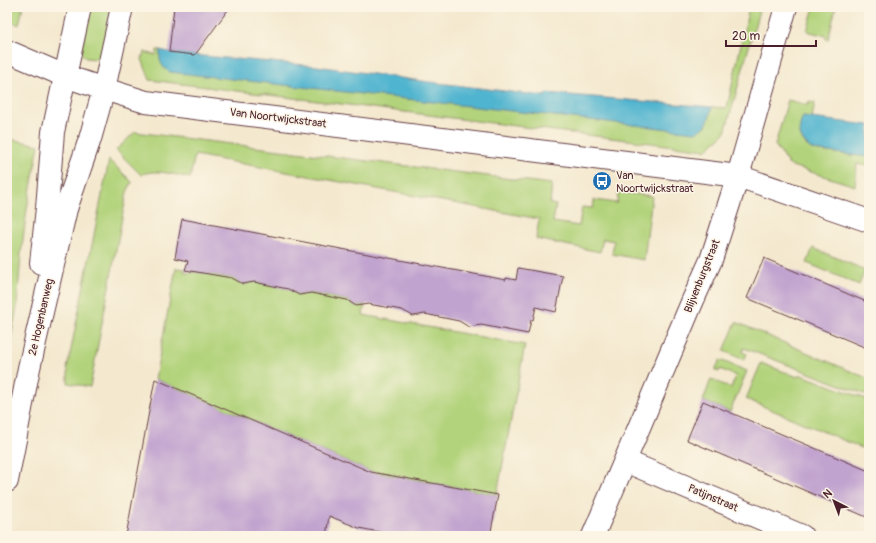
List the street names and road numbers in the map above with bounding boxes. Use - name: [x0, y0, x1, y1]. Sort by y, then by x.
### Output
- street label: Van Noortwijckstraat: [229, 106, 328, 130]
- street label: Blijvenburgstraat: [681, 237, 723, 315]
- street label: 2e Hogenbanweg: [26, 277, 56, 357]
- street label: Patijnstraat: [686, 482, 741, 515]

